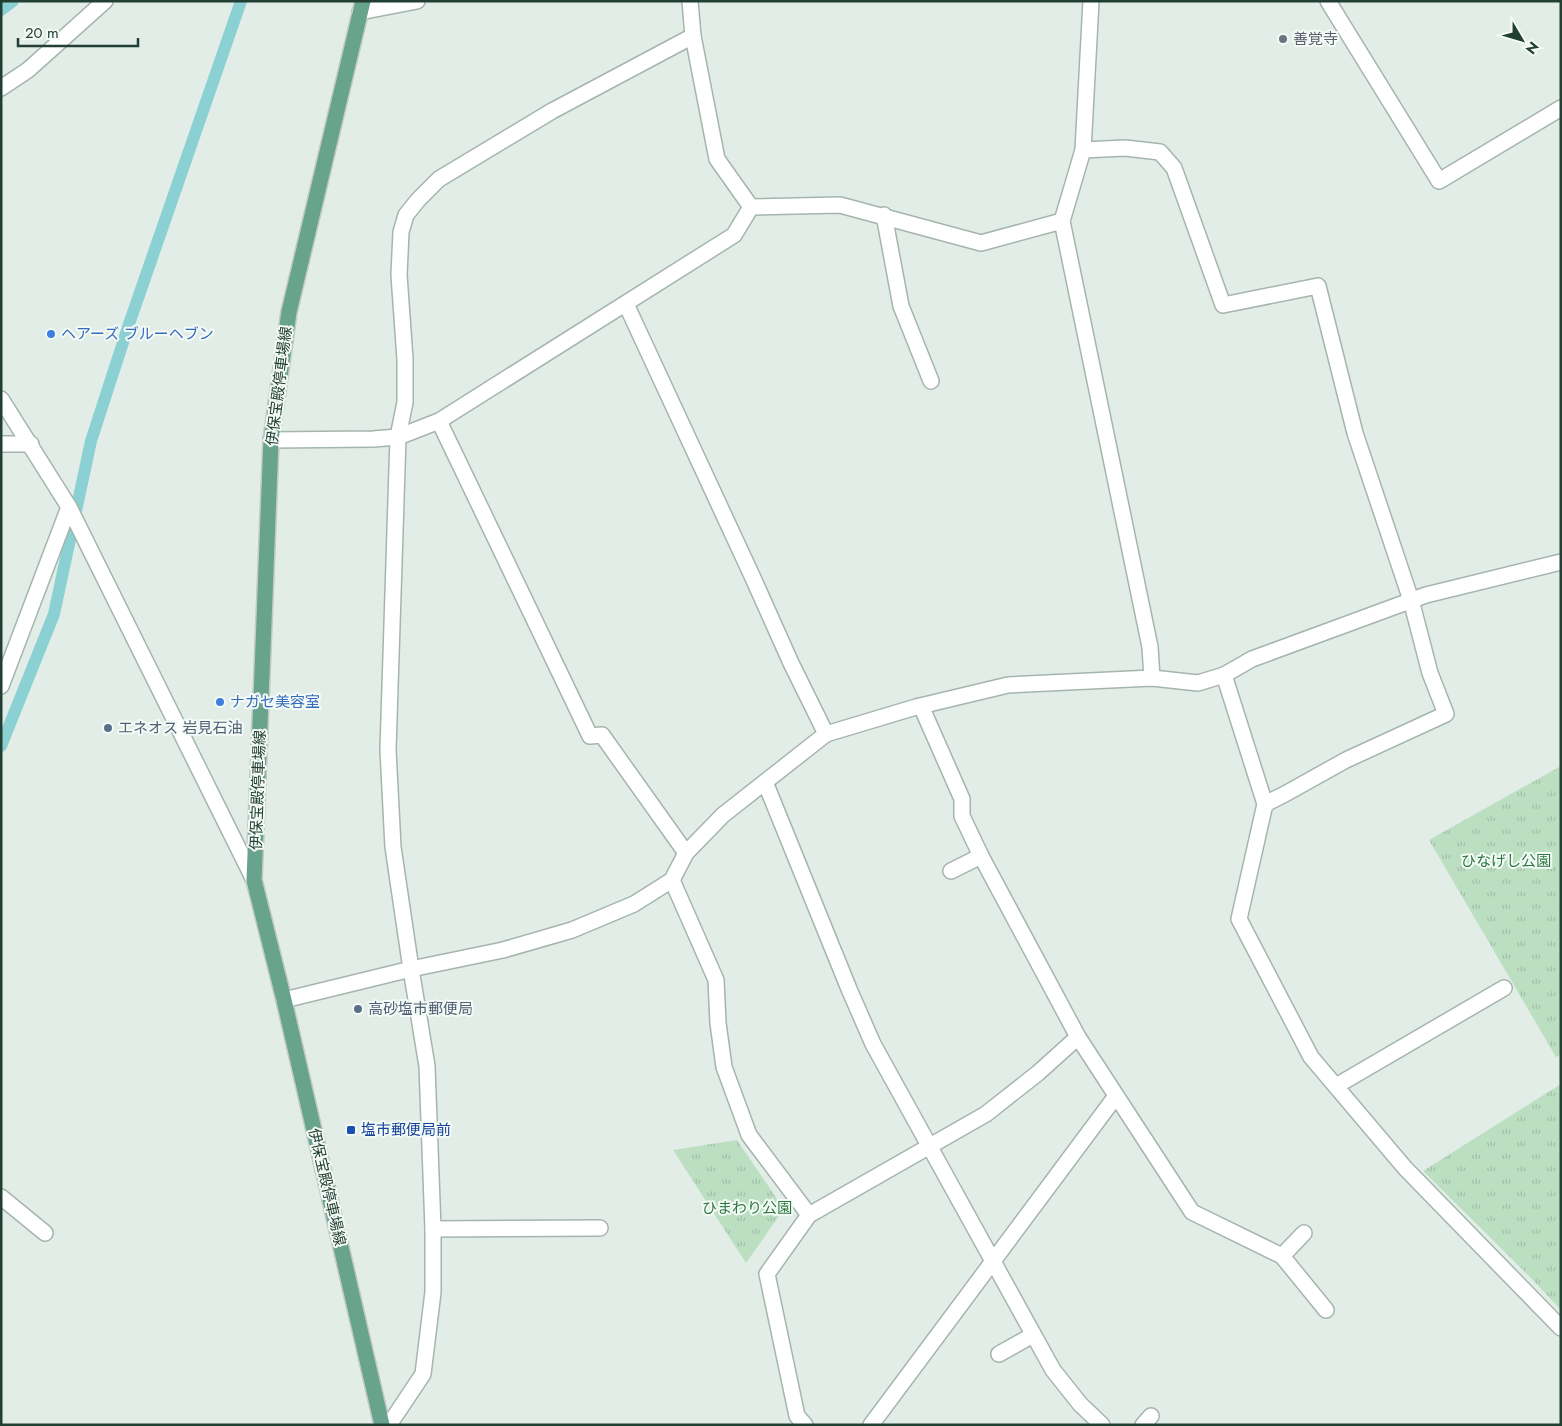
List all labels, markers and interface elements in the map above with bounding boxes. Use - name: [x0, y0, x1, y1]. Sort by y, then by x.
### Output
- scale bar: [18, 15, 138, 47]
- north arrow: [1497, 15, 1547, 65]
- text: 20 m: [25, 22, 59, 44]
- place label: 善覚寺: [1293, 28, 1338, 50]
- marker: 善覚寺: [1277, 33, 1289, 45]
- text: N: [1521, 37, 1544, 59]
- place label: ヘアーズ ブルーヘブン: [61, 323, 214, 345]
- street label: 伊保宝殿停車場線: [261, 325, 297, 447]
- marker: ヘアーズ ブルーヘブン: [45, 328, 57, 340]
- place label: ナガセ美容室: [230, 691, 320, 713]
- marker: ナガセ美容室: [214, 696, 226, 708]
- place label: エネオス 岩見石油: [118, 717, 243, 739]
- marker: エネオス 岩見石油: [102, 722, 114, 734]
- street label: 伊保宝殿停車場線: [245, 730, 271, 850]
- park label: ひなげし公園: [1461, 850, 1551, 872]
- place label: 高砂塩市郵便局: [368, 998, 473, 1020]
- marker: 高砂塩市郵便局: [352, 1003, 364, 1015]
- place label: 塩市郵便局前: [361, 1119, 451, 1141]
- marker: 塩市郵便局前: [345, 1124, 357, 1136]
- street label: 伊保宝殿停車場線: [303, 1126, 351, 1248]
- park label: ひまわり公園: [702, 1197, 792, 1219]

